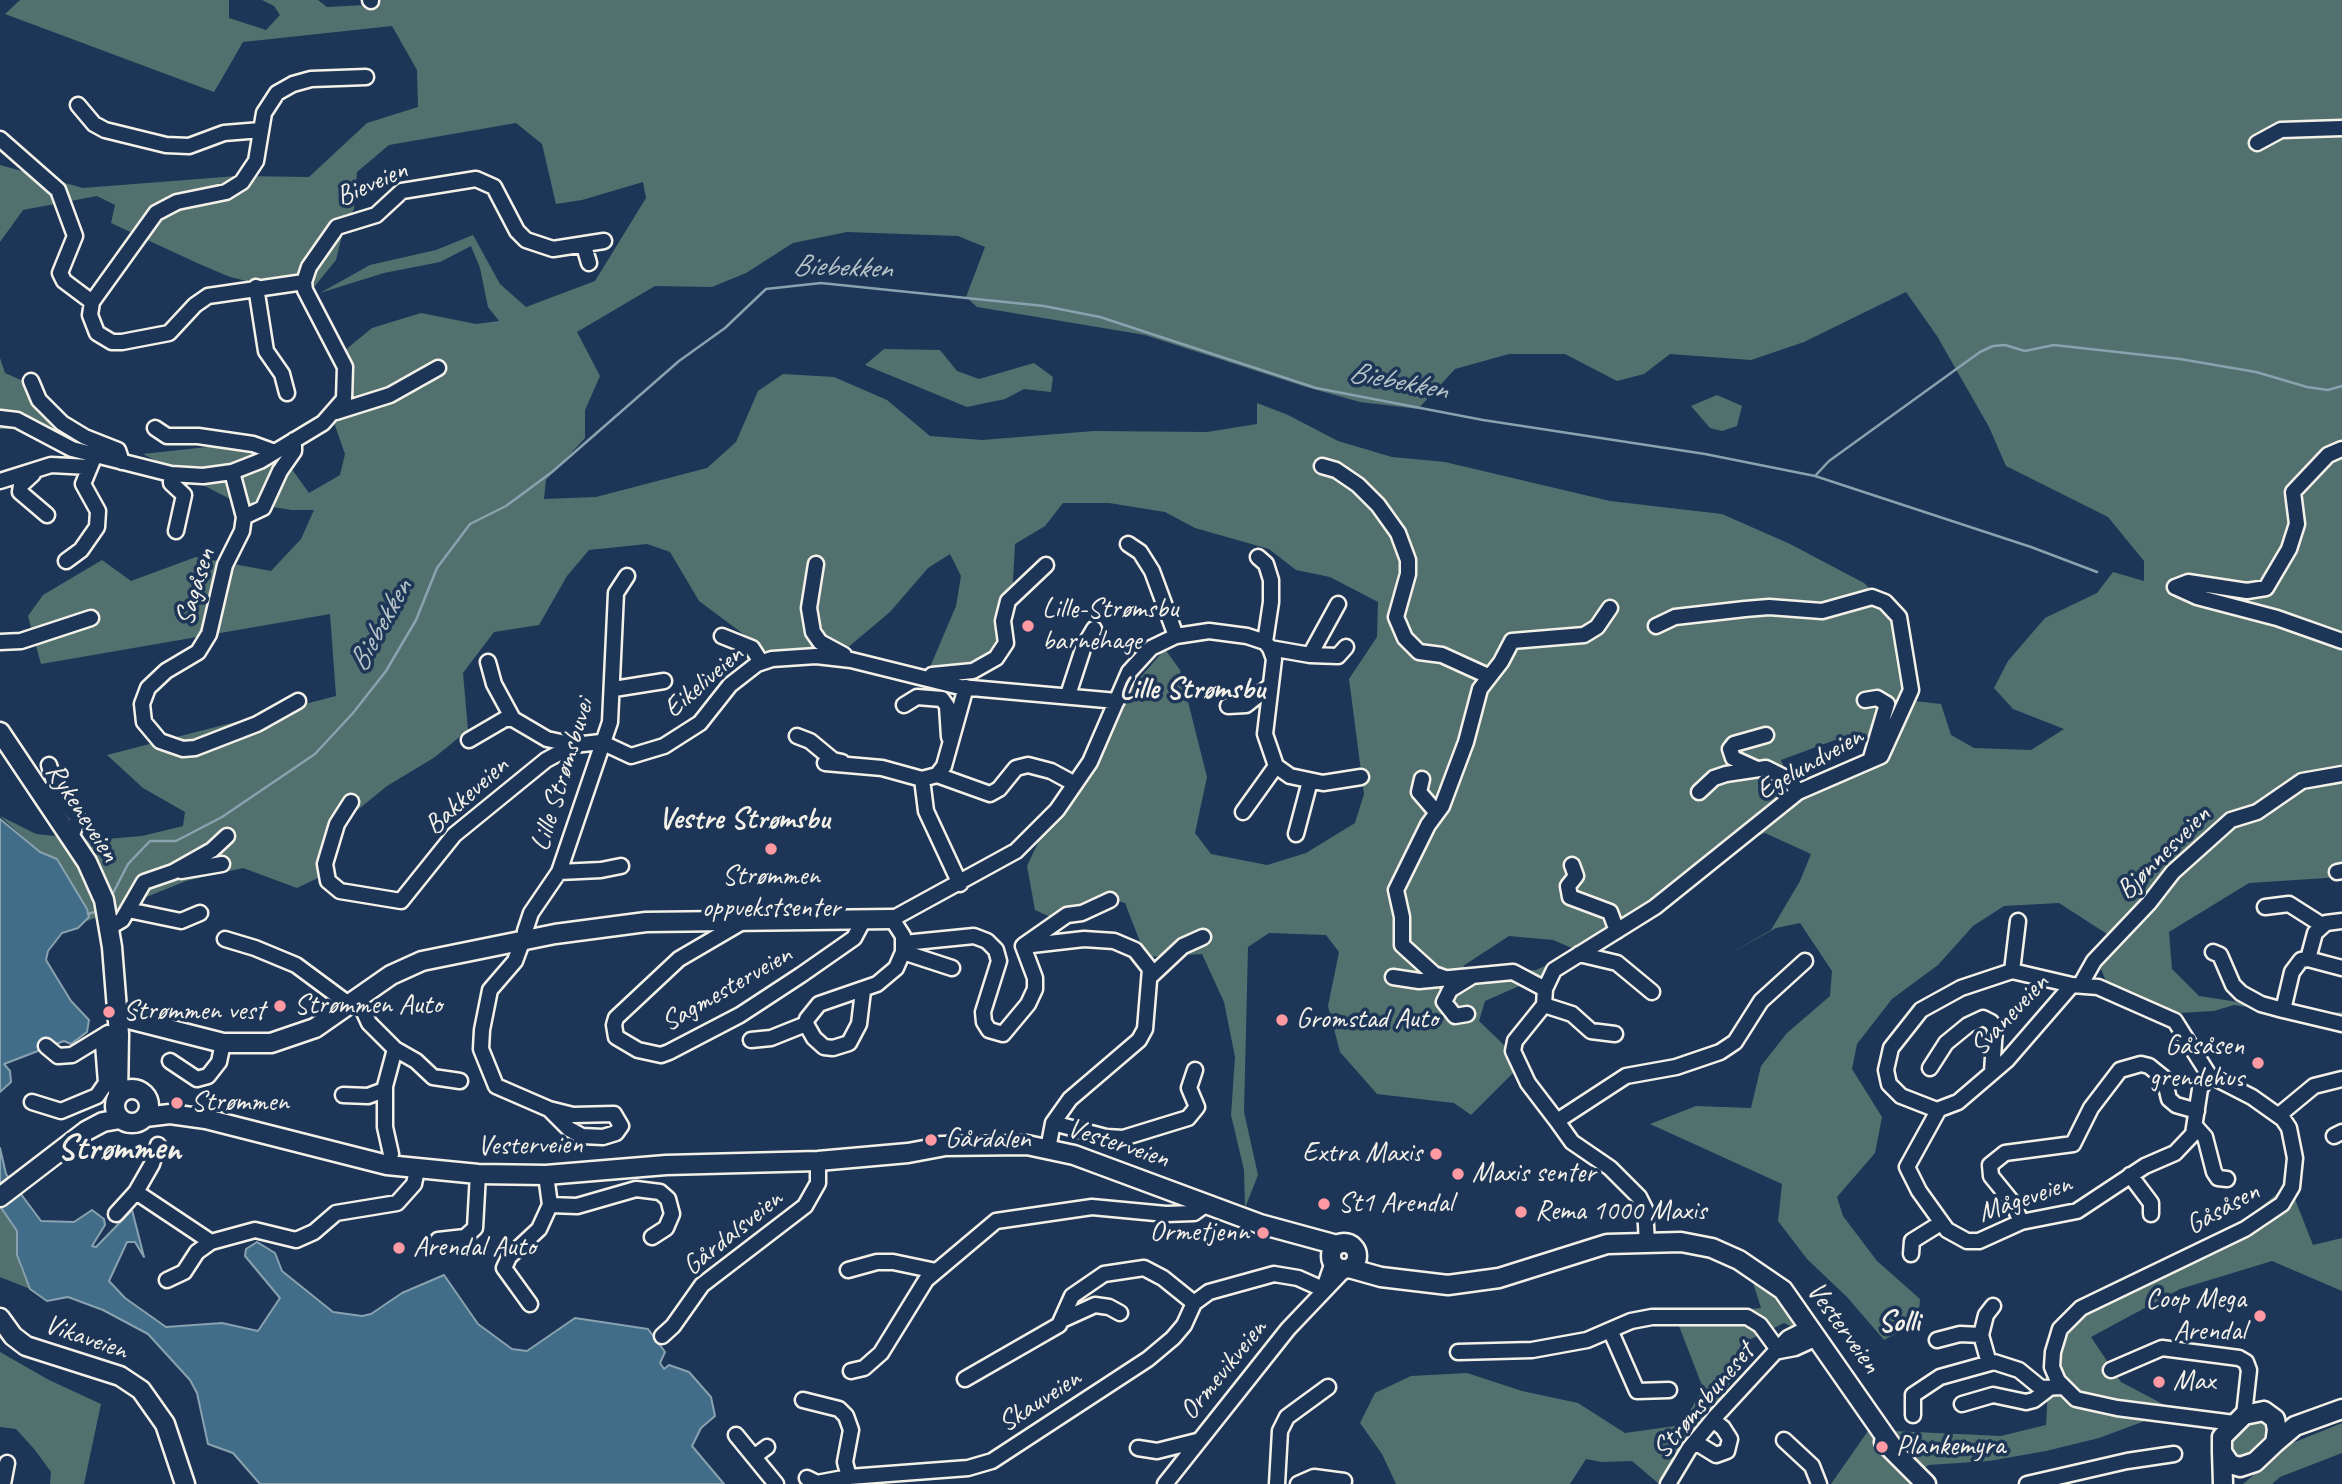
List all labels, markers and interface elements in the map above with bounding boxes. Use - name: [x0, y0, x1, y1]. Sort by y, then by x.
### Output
- street label: Bieveien: [331, 154, 413, 214]
- water label: Biebekken: [792, 248, 892, 288]
- water label: Biebekken: [1346, 355, 1450, 409]
- street label: Sagåsen: [168, 544, 224, 630]
- water label: Biebekken: [341, 574, 421, 678]
- place label: Lille-Strømsbu barnehage: [1042, 593, 1178, 659]
- marker: Lille-Strømsbu barnehage: [1020, 618, 1036, 634]
- street label: Eikeliveien: [657, 638, 751, 726]
- district label: Lille Strømsbu: [1119, 672, 1265, 708]
- street label: Lille Strømsbuvei: [524, 695, 602, 855]
- street label: Egelundveien: [1751, 720, 1869, 808]
- street label: Bakkeveien: [418, 750, 516, 842]
- street label: Rykeneveien: [38, 757, 126, 869]
- street label: Bjønnesveien: [2110, 799, 2218, 907]
- district label: Vestre Strømsbu: [658, 802, 830, 838]
- marker: Strømmen oppvekstsenter: [763, 841, 779, 857]
- place label: Strømmen oppvekstsenter: [702, 860, 840, 926]
- street label: Sagmesterveien: [656, 938, 798, 1040]
- street label: Svaneveien: [1963, 967, 2057, 1063]
- place label: Strømmen Auto: [294, 989, 442, 1023]
- place label: Strømmen vest: [123, 995, 265, 1029]
- marker: Strømmen Auto: [272, 998, 288, 1014]
- place label: Gromstad Auto: [1296, 1003, 1438, 1037]
- marker: Strømmen vest: [101, 1004, 117, 1020]
- marker: Gromstad Auto: [1274, 1012, 1290, 1028]
- place label: Gåsåsen grendehus: [2150, 1030, 2244, 1096]
- marker: Gåsåsen grendehus: [2250, 1055, 2266, 1071]
- place label: Strømmen: [191, 1086, 289, 1120]
- marker: Strømmen: [169, 1095, 185, 1111]
- street label: Vesterveien: [1063, 1112, 1173, 1176]
- place label: Gårdalen: [945, 1123, 1031, 1157]
- street label: Vesterveien: [477, 1128, 583, 1164]
- district label: Strømmen: [57, 1129, 181, 1171]
- marker: Gårdalen: [923, 1132, 939, 1148]
- place label: Extra Maxis: [1302, 1137, 1422, 1171]
- marker: Extra Maxis: [1428, 1146, 1444, 1162]
- place label: Maxis senter: [1472, 1157, 1595, 1191]
- marker: Maxis senter: [1450, 1166, 1466, 1182]
- street label: Mågeveien: [1974, 1167, 2076, 1231]
- street label: Gåsåsen: [2180, 1175, 2266, 1243]
- street label: Gårdalsveien: [676, 1183, 790, 1283]
- place label: St1 Arendal: [1338, 1187, 1453, 1221]
- place label: Rema 1000 Maxis: [1535, 1195, 1706, 1229]
- marker: St1 Arendal: [1316, 1196, 1332, 1212]
- marker: Rema 1000 Maxis: [1513, 1204, 1529, 1220]
- place label: Ormetjenn: [1150, 1216, 1249, 1250]
- marker: Ormetjenn: [1255, 1225, 1271, 1241]
- place label: Arendal Auto: [413, 1231, 536, 1265]
- marker: Arendal Auto: [391, 1240, 407, 1256]
- street label: Vesterveien: [1798, 1276, 1888, 1380]
- place label: Coop Mega Arendal: [2145, 1283, 2246, 1349]
- district label: Solli: [1878, 1305, 1920, 1341]
- street label: Vikaveien: [40, 1308, 132, 1368]
- marker: Coop Mega Arendal: [2252, 1308, 2268, 1324]
- street label: Ormevikveien: [1173, 1313, 1275, 1427]
- street label: Strømsbuneset: [1646, 1336, 1762, 1466]
- street label: Skauveien: [992, 1362, 1088, 1440]
- place label: Max: [2173, 1365, 2215, 1399]
- marker: Max: [2151, 1374, 2167, 1390]
- place label: Plankemyra: [1896, 1430, 2005, 1464]
- marker: Plankemyra: [1874, 1439, 1890, 1455]

